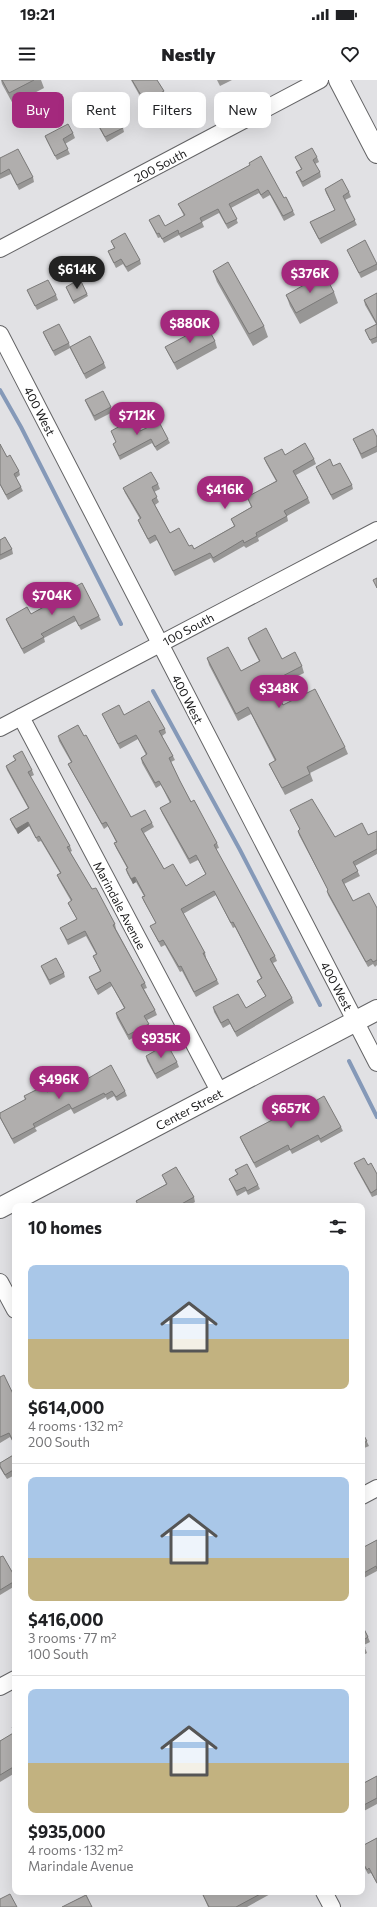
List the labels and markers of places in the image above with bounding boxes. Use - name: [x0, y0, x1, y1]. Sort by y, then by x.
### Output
- pin: $614K: [49, 256, 105, 290]
- pin: $376K: [282, 260, 338, 294]
- pin: $880K: [162, 310, 218, 344]
- pin: $712K: [109, 402, 165, 436]
- pin: $416K: [197, 476, 253, 510]
- pin: $704K: [24, 582, 80, 616]
- pin: $348K: [251, 675, 307, 709]
- pin: $935K: [133, 1025, 189, 1059]
- pin: $496K: [31, 1066, 87, 1100]
- pin: $657K: [263, 1095, 319, 1129]

